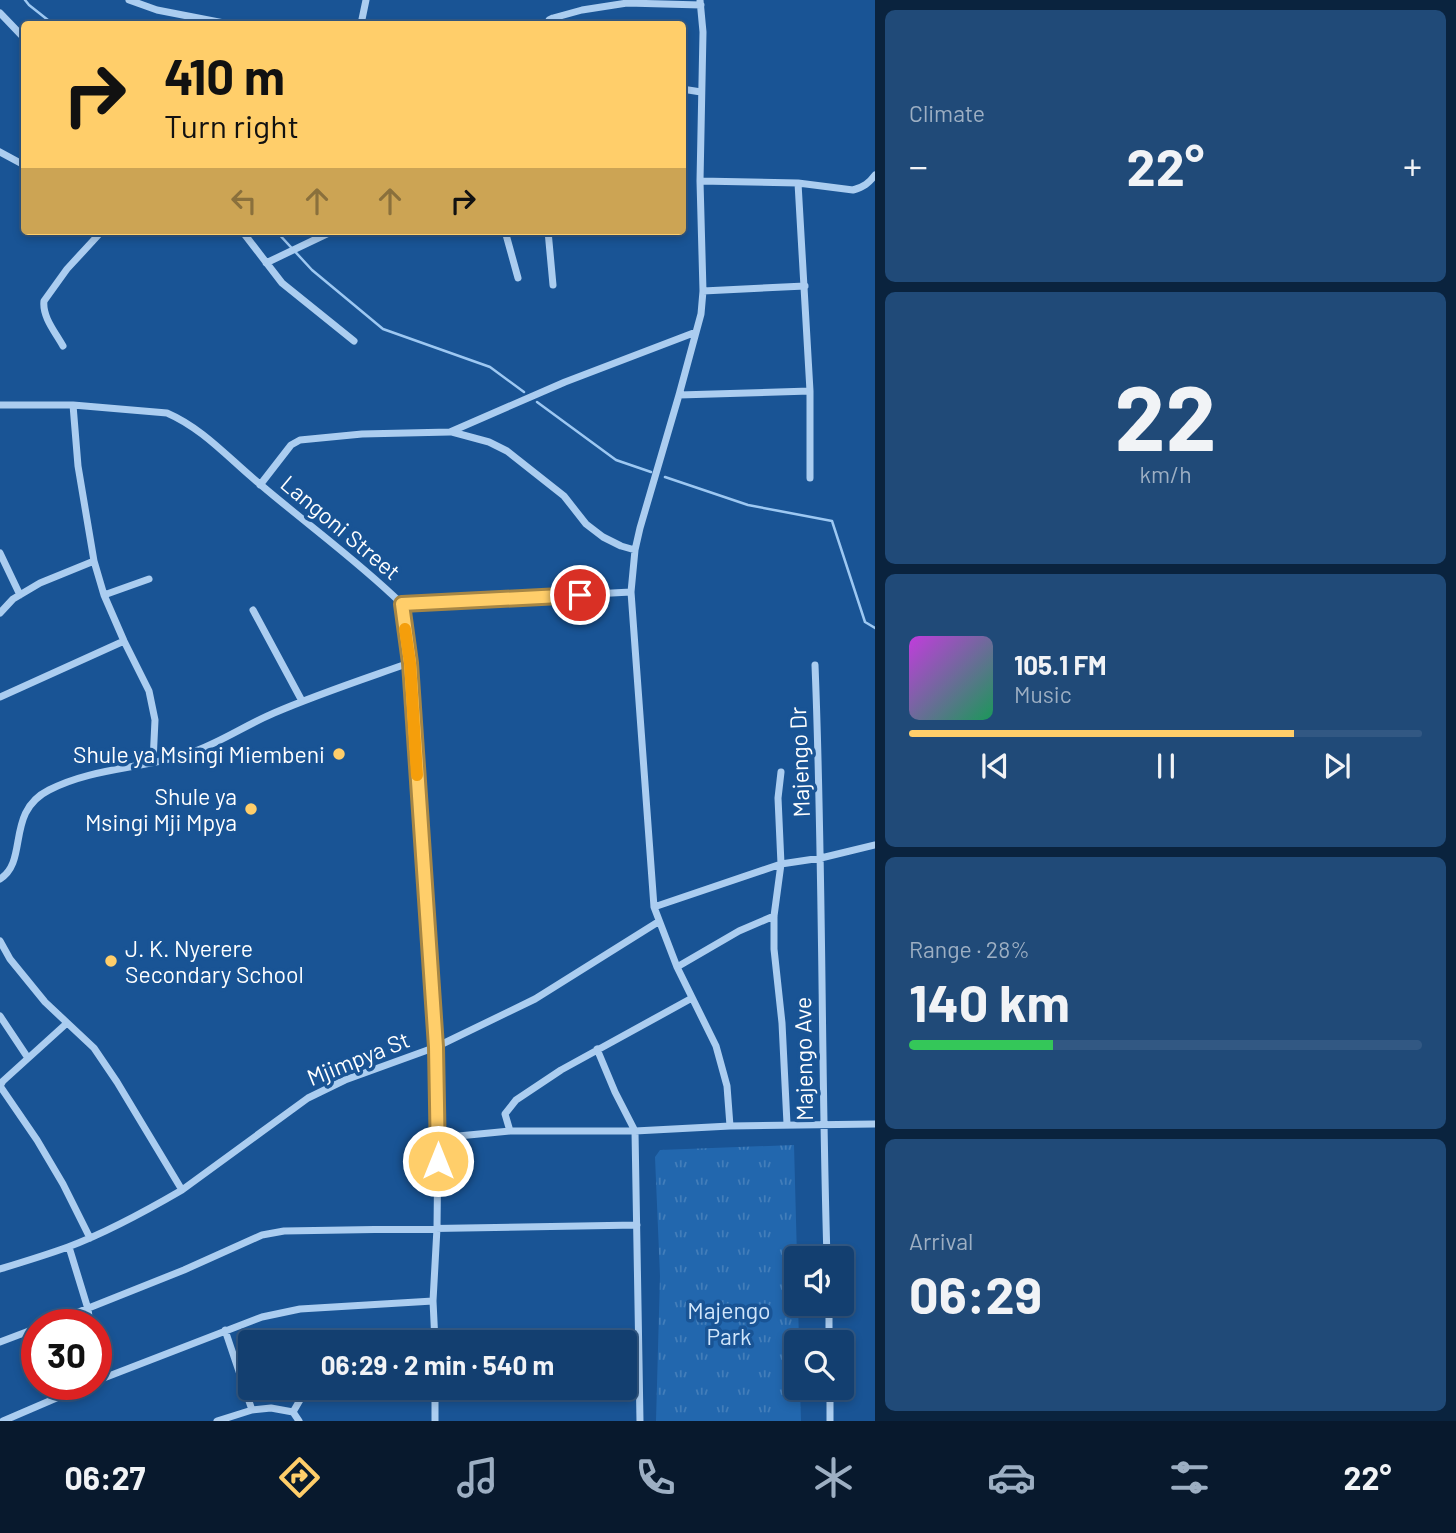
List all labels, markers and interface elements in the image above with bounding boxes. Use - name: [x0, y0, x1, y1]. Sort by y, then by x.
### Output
- text: 410 m: [164, 46, 285, 105]
- icon: right: [49, 49, 140, 140]
- text: Climate: [909, 99, 985, 127]
- text: Turn right: [164, 106, 299, 144]
- text: 22°: [1127, 134, 1204, 196]
- text: −: [909, 142, 928, 188]
- text: +: [1403, 142, 1422, 188]
- icon: left: [225, 182, 263, 220]
- icon: ahead: [298, 182, 336, 220]
- icon: ahead: [371, 182, 409, 220]
- icon: right: [444, 182, 482, 220]
- text: 22: [1115, 360, 1216, 469]
- text: km/h: [1139, 460, 1192, 488]
- street label: Langoni Street: [275, 469, 407, 585]
- pin: [550, 565, 610, 625]
- icon: arrive: [561, 576, 599, 614]
- text: 105.1 FM: [1014, 649, 1107, 680]
- text: Music: [1014, 680, 1072, 708]
- street label: Majengo Dr: [783, 706, 815, 818]
- place label: Shule ya Msingi Miembeni: [73, 740, 325, 768]
- marker: Shule ya Msingi Miembeni: [331, 746, 347, 762]
- icon: previous: [976, 747, 1014, 785]
- icon: pause: [1147, 747, 1185, 785]
- icon: next: [1318, 747, 1356, 785]
- place label: Shule ya Msingi Mji Mpya: [85, 782, 237, 836]
- marker: Shule ya Msingi Mji Mpya: [243, 801, 259, 817]
- place label: J. K. Nyerere Secondary School: [125, 934, 304, 988]
- text: Range · 28%: [909, 935, 1030, 963]
- marker: J. K. Nyerere Secondary School: [103, 953, 119, 969]
- text: 140 km: [909, 970, 1070, 1032]
- street label: Majengo Ave: [788, 997, 818, 1121]
- street label: Mjimpya St: [303, 1025, 413, 1091]
- position arrow: [401, 1124, 475, 1198]
- text: Arrival: [909, 1227, 973, 1255]
- map controls: [784, 1246, 854, 1400]
- button: sound: [784, 1246, 854, 1316]
- text: 06:29: [909, 1262, 1042, 1324]
- park label: Majengo Park: [687, 1296, 771, 1350]
- speed limit sign: 30: [21, 1309, 112, 1400]
- button: search: [784, 1330, 854, 1400]
- text: 06:29 · 2 min · 540 m: [321, 1349, 554, 1380]
- icon: directions: [275, 1453, 324, 1502]
- icon: music: [453, 1453, 502, 1502]
- icon: phone: [631, 1453, 680, 1502]
- icon: climate: [809, 1453, 858, 1502]
- icon: car: [987, 1453, 1036, 1502]
- icon: filters: [1165, 1453, 1214, 1502]
- text: 06:27: [65, 1458, 145, 1496]
- text: 22°: [1344, 1458, 1391, 1496]

